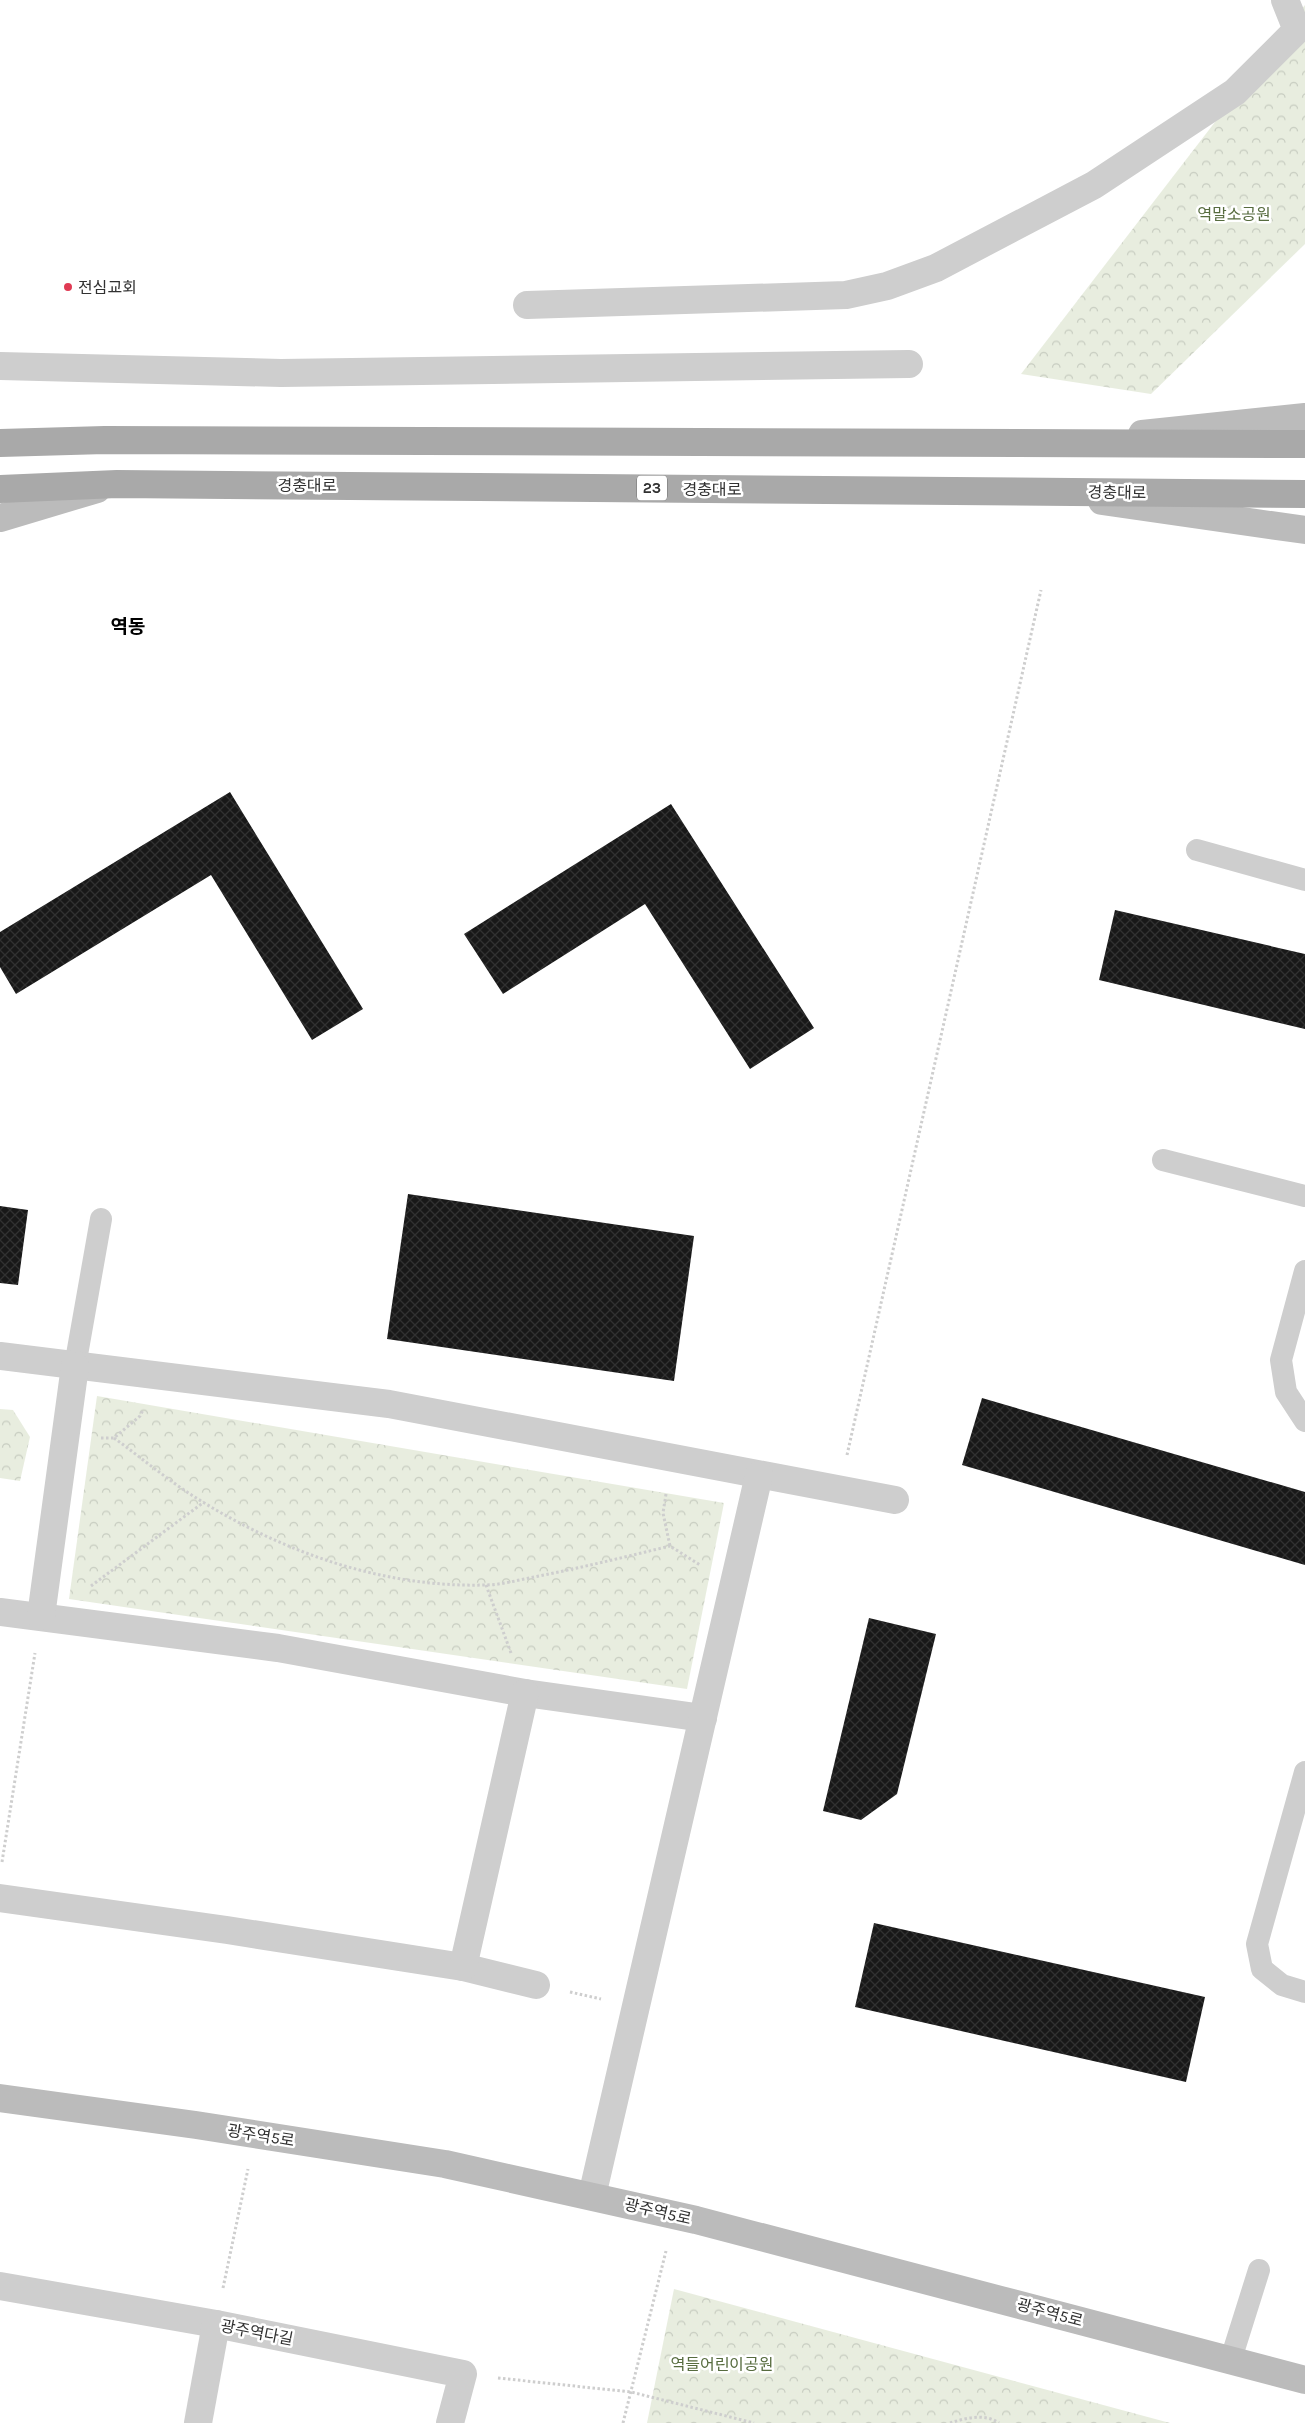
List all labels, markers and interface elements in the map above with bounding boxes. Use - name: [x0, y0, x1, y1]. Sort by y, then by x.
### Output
- park label: 역말소공원: [1197, 205, 1271, 224]
- place label: 전심교회: [78, 278, 137, 297]
- marker: 전심교회: [62, 281, 74, 293]
- street label: 경충대로: [278, 476, 337, 495]
- road number: 23: [637, 476, 667, 500]
- street label: 경충대로: [683, 480, 742, 499]
- street label: 경충대로: [1087, 482, 1147, 503]
- district label: 역동: [111, 616, 145, 638]
- street label: 광주역5로: [226, 2121, 296, 2150]
- street label: 광주역5로: [623, 2195, 693, 2228]
- street label: 광주역5로: [1015, 2295, 1085, 2331]
- street label: 광주역다길: [219, 2316, 295, 2349]
- park label: 역들어린이공원: [670, 2355, 774, 2374]

